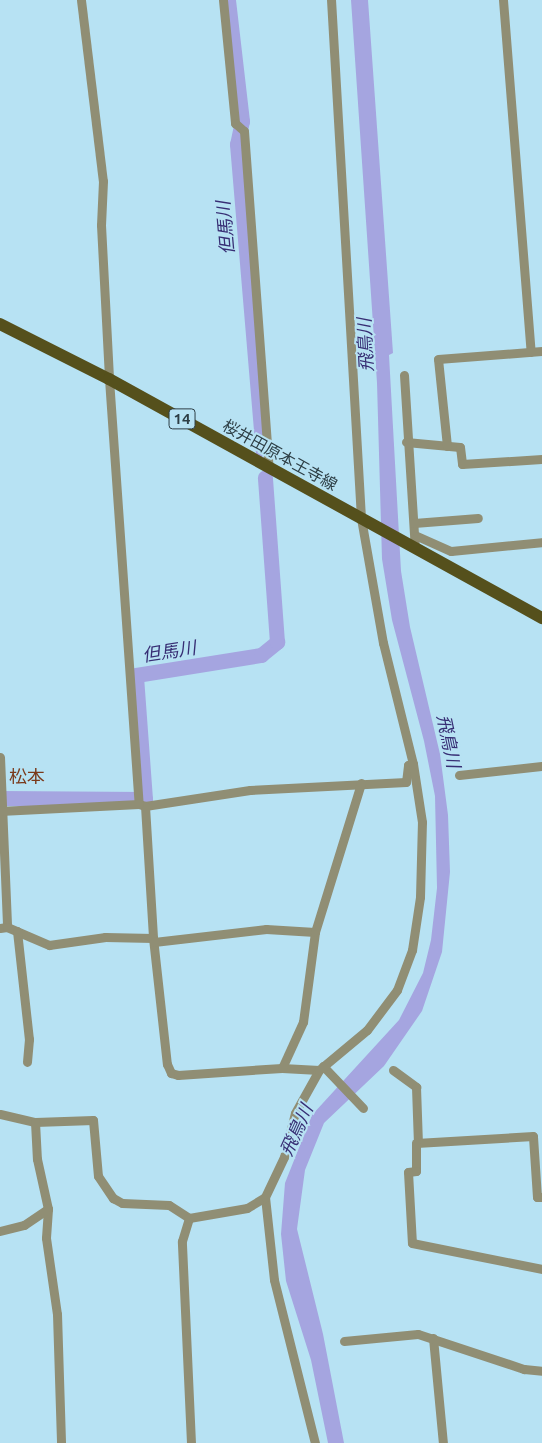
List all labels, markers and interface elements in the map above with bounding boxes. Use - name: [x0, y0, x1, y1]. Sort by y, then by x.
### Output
- water label: 但馬川: [212, 200, 238, 256]
- water label: 飛鳥川: [353, 317, 377, 373]
- road number: 14: [168, 406, 196, 432]
- street label: 桜井田原本王寺線: [219, 416, 341, 494]
- water label: 但馬川: [141, 636, 197, 666]
- water label: 飛鳥川: [433, 712, 465, 770]
- district label: 松本: [9, 765, 45, 787]
- water label: 飛鳥川: [275, 1101, 317, 1159]

